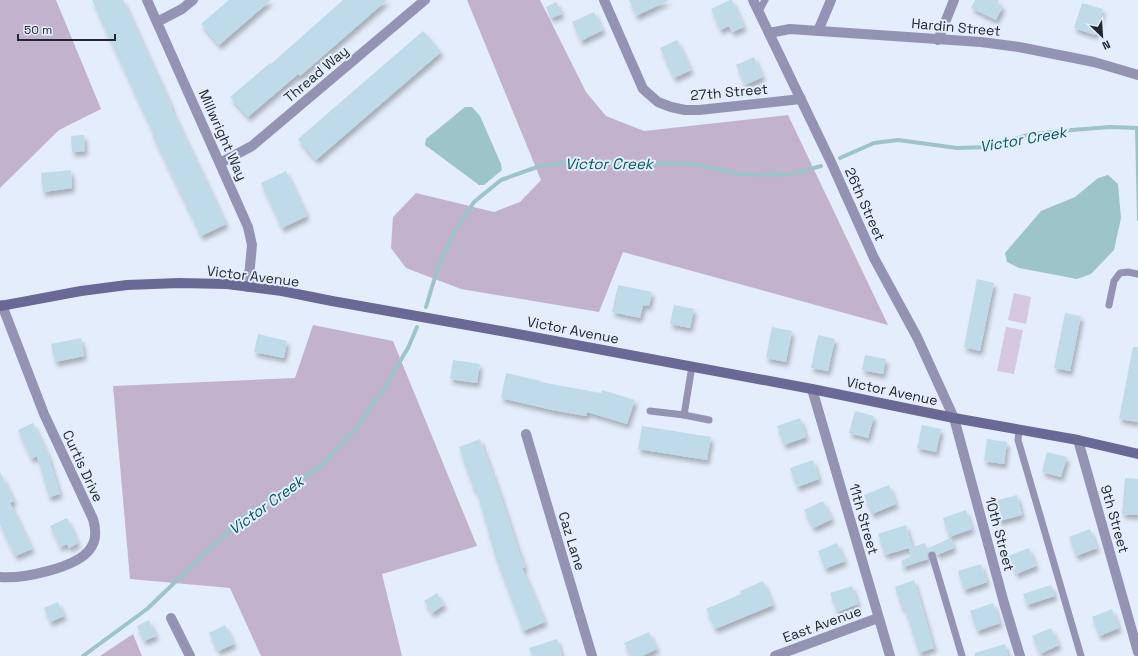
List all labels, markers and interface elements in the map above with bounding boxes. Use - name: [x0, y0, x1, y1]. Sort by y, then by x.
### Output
- street label: Hardin Street: [911, 14, 1001, 40]
- scale bar: [18, 16, 115, 42]
- north arrow: [1082, 16, 1122, 56]
- text: 50 m: [24, 22, 52, 38]
- text: N: [1100, 37, 1113, 53]
- street label: Thread Way: [280, 42, 352, 106]
- street label: 27th Street: [690, 80, 768, 104]
- street label: Millwright Way: [195, 86, 251, 184]
- water label: Victor Creek: [978, 122, 1070, 156]
- water label: Victor Creek: [565, 154, 655, 173]
- street label: 26th Street: [841, 165, 889, 243]
- street label: Victor Avenue: [206, 261, 300, 291]
- street label: Victor Avenue: [526, 312, 620, 348]
- street label: Victor Avenue: [845, 373, 939, 409]
- street label: Curtis Drive: [59, 427, 107, 505]
- water label: Victor Creek: [225, 470, 309, 539]
- street label: 11th Street: [845, 481, 883, 557]
- street label: 9th Street: [1097, 483, 1133, 555]
- street label: 10th Street: [981, 495, 1019, 573]
- street label: Caz Lane: [555, 509, 589, 573]
- street label: East Avenue: [780, 601, 864, 647]

